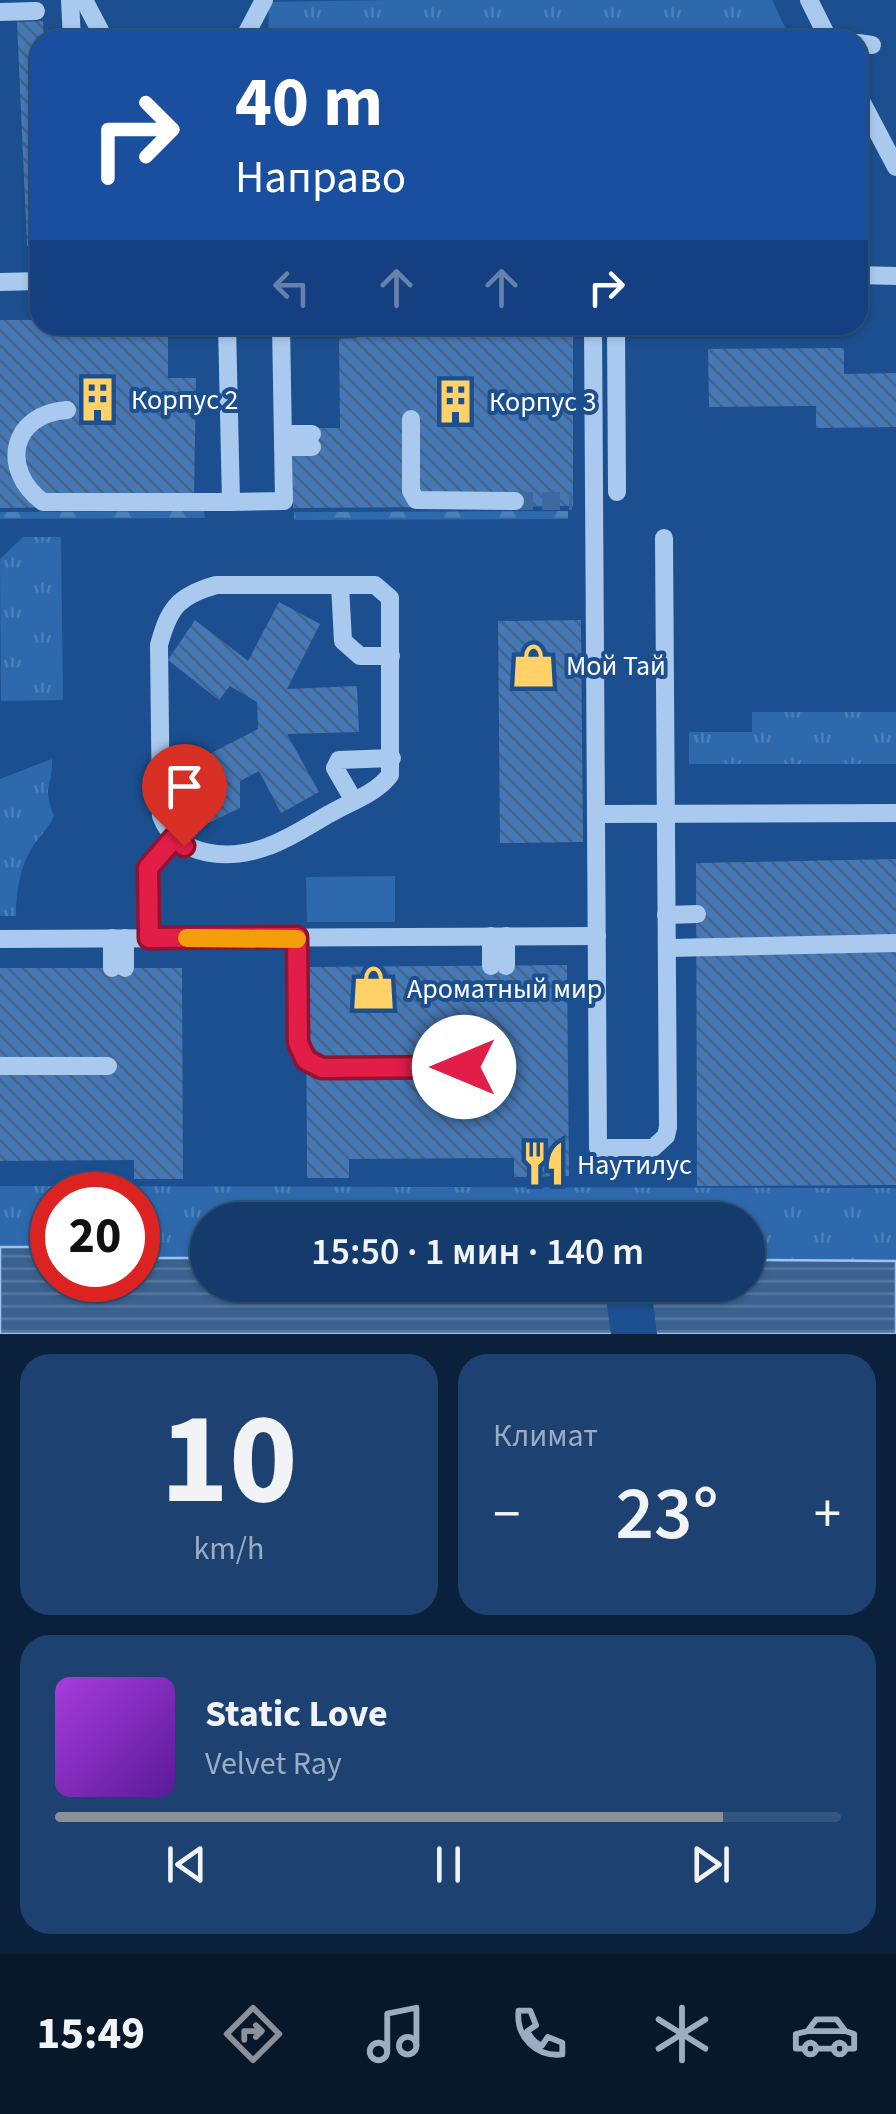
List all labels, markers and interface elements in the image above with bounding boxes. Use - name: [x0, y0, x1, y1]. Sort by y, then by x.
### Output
- text: 40 m: [235, 53, 383, 153]
- icon: right: [70, 70, 200, 200]
- text: Направо: [235, 146, 406, 210]
- icon: left: [264, 260, 319, 315]
- icon: ahead: [369, 260, 424, 315]
- icon: ahead: [474, 260, 529, 315]
- icon: right: [579, 260, 634, 315]
- building icon: Корпус 2: [74, 375, 122, 423]
- building icon: Корпус 3: [432, 377, 480, 425]
- place label: Корпус 2: [131, 380, 238, 420]
- place label: Корпус 3: [489, 382, 596, 422]
- shop icon: Мой Тай: [509, 641, 557, 689]
- place label: Мой Тай: [566, 646, 666, 686]
- pin: [142, 744, 227, 847]
- icon: arrive: [157, 759, 212, 814]
- shop icon: Ароматный мир: [350, 964, 398, 1012]
- place label: Ароматный мир: [407, 969, 602, 1009]
- position arrow: [412, 1015, 516, 1119]
- restaurant icon: Наутилус: [520, 1140, 568, 1188]
- place label: Наутилус: [577, 1145, 692, 1185]
- speed limit sign: 20: [30, 1172, 160, 1302]
- text: 15:50 · 1 мин · 140 m: [311, 1225, 644, 1279]
- text: 10: [160, 1368, 298, 1553]
- text: Климат: [493, 1413, 598, 1459]
- text: 23°: [615, 1461, 719, 1568]
- text: −: [493, 1476, 520, 1554]
- text: +: [814, 1476, 841, 1554]
- text: km/h: [194, 1526, 264, 1572]
- text: Static Love: [205, 1687, 388, 1741]
- text: Velvet Ray: [205, 1741, 342, 1787]
- icon: previous: [159, 1837, 214, 1892]
- icon: pause: [421, 1837, 476, 1892]
- icon: next: [683, 1837, 738, 1892]
- icon: directions: [218, 1999, 288, 2069]
- icon: music: [361, 1999, 431, 2069]
- icon: phone: [504, 1999, 574, 2069]
- icon: climate: [647, 1999, 717, 2069]
- icon: car: [790, 1999, 860, 2069]
- text: 15:49: [36, 2002, 145, 2066]

